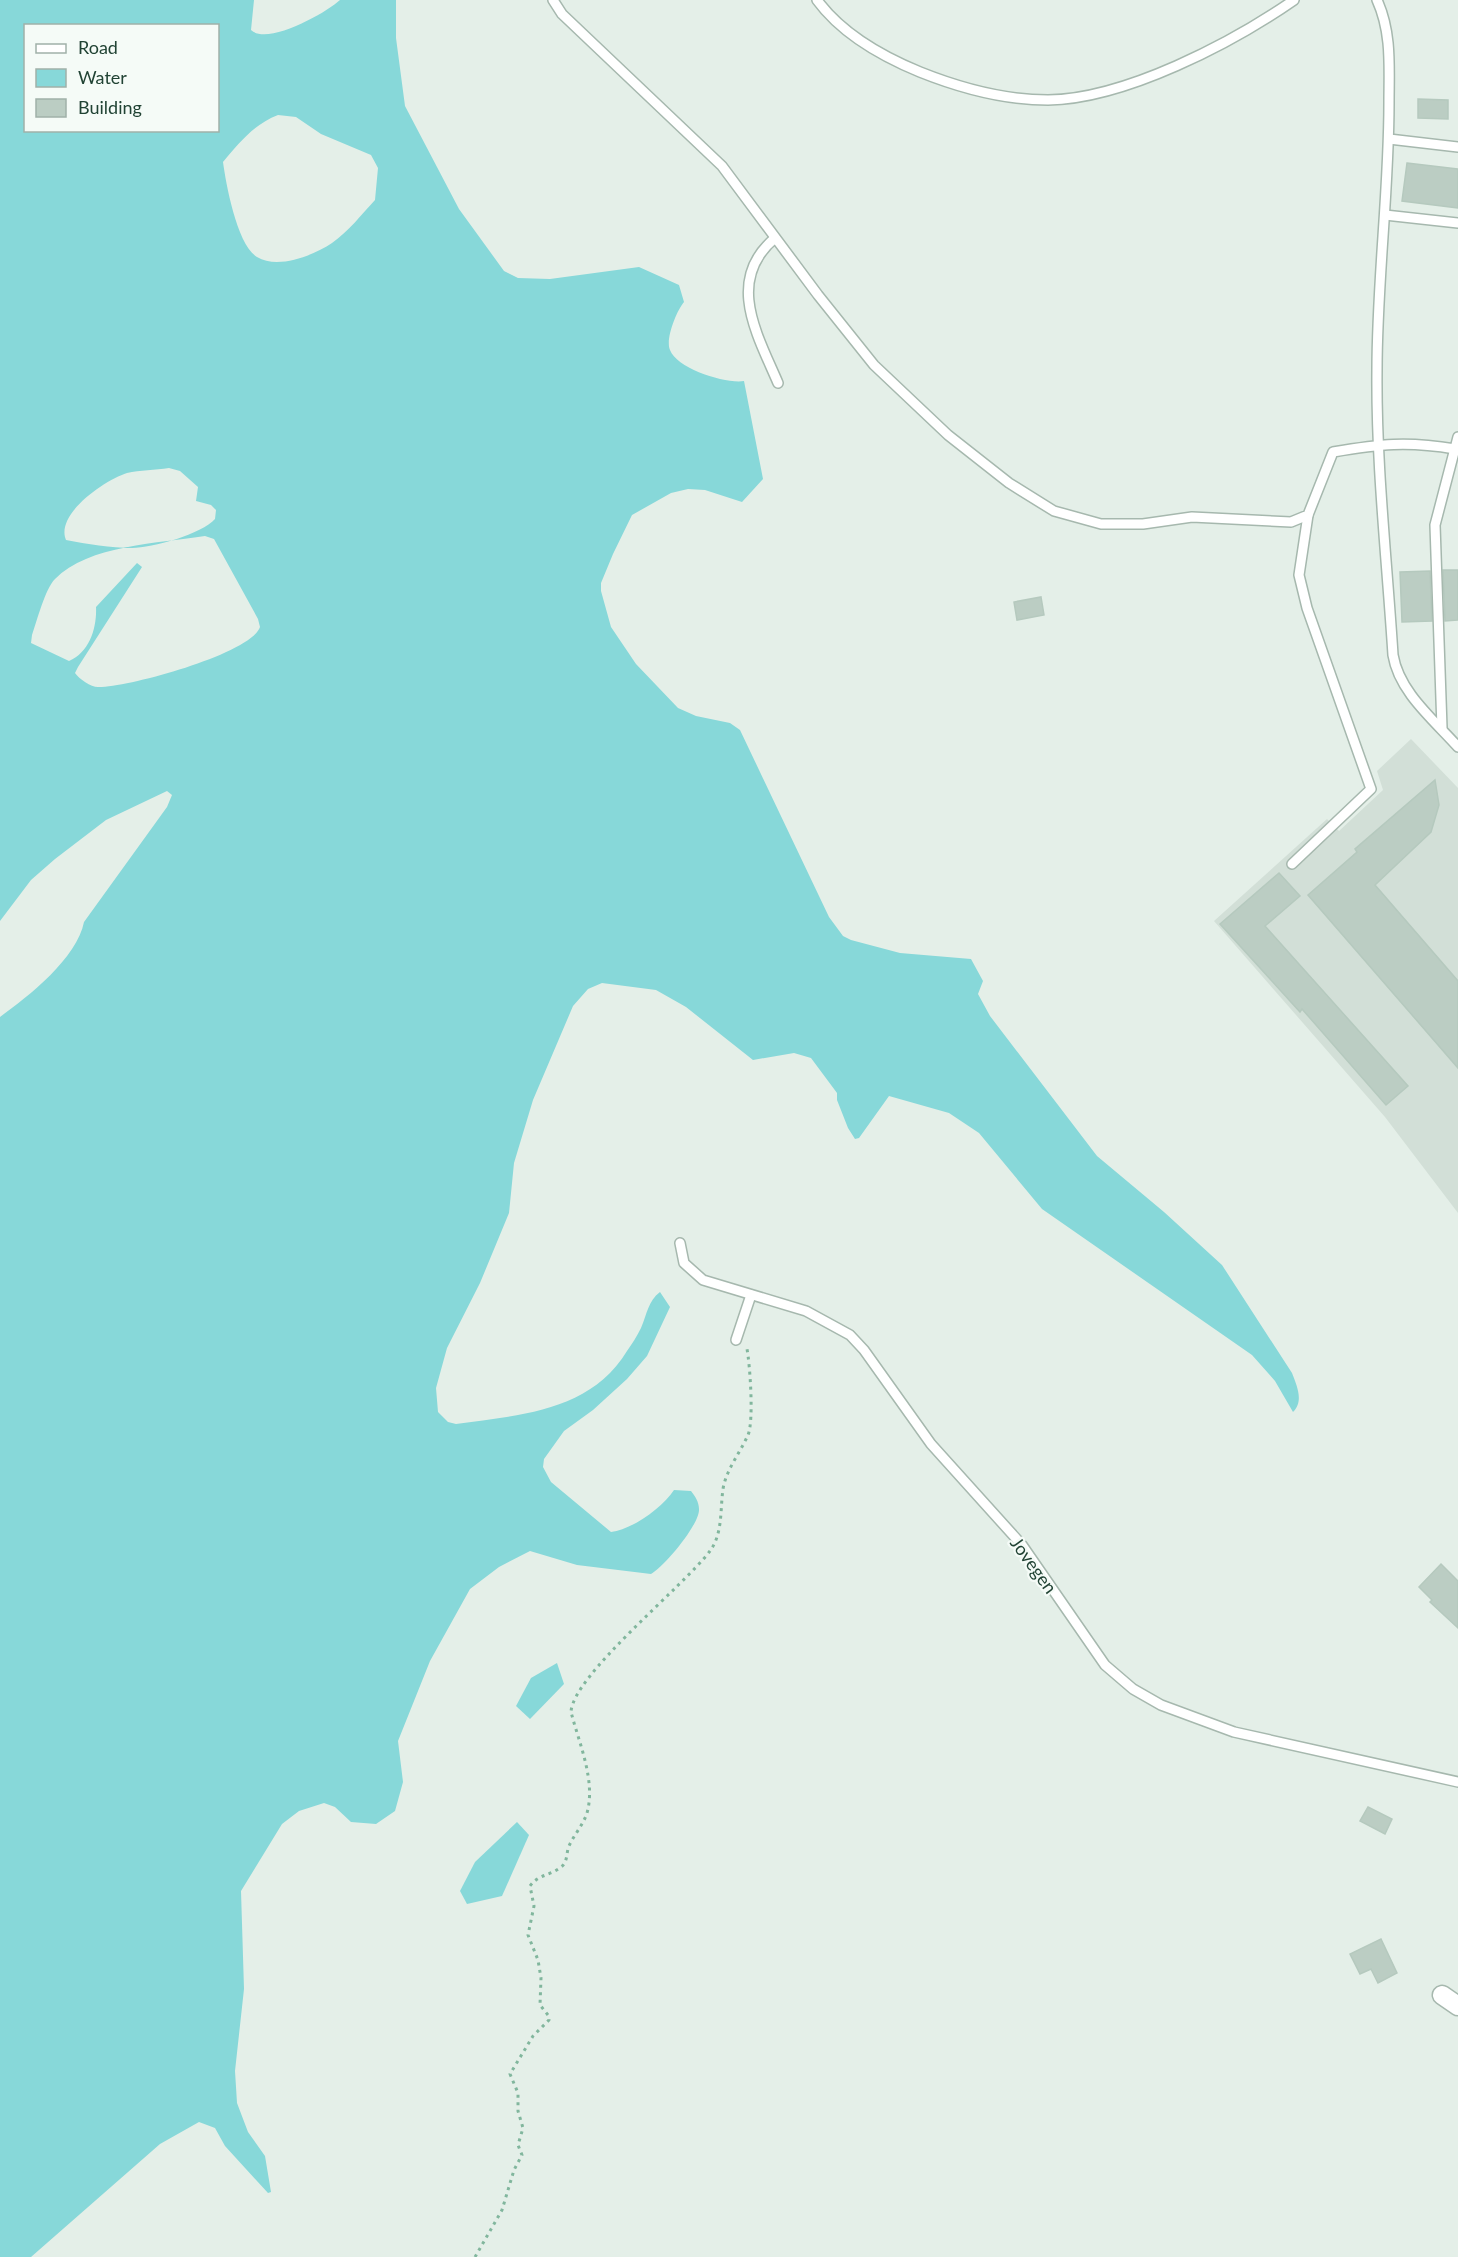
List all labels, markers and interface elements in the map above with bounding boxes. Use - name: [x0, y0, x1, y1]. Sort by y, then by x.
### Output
- legend: [24, 24, 219, 132]
- text: Road: [78, 36, 118, 58]
- text: Water: [78, 66, 127, 88]
- text: Building: [78, 96, 142, 118]
- street label: Jovegen: [1006, 1532, 1062, 1598]

